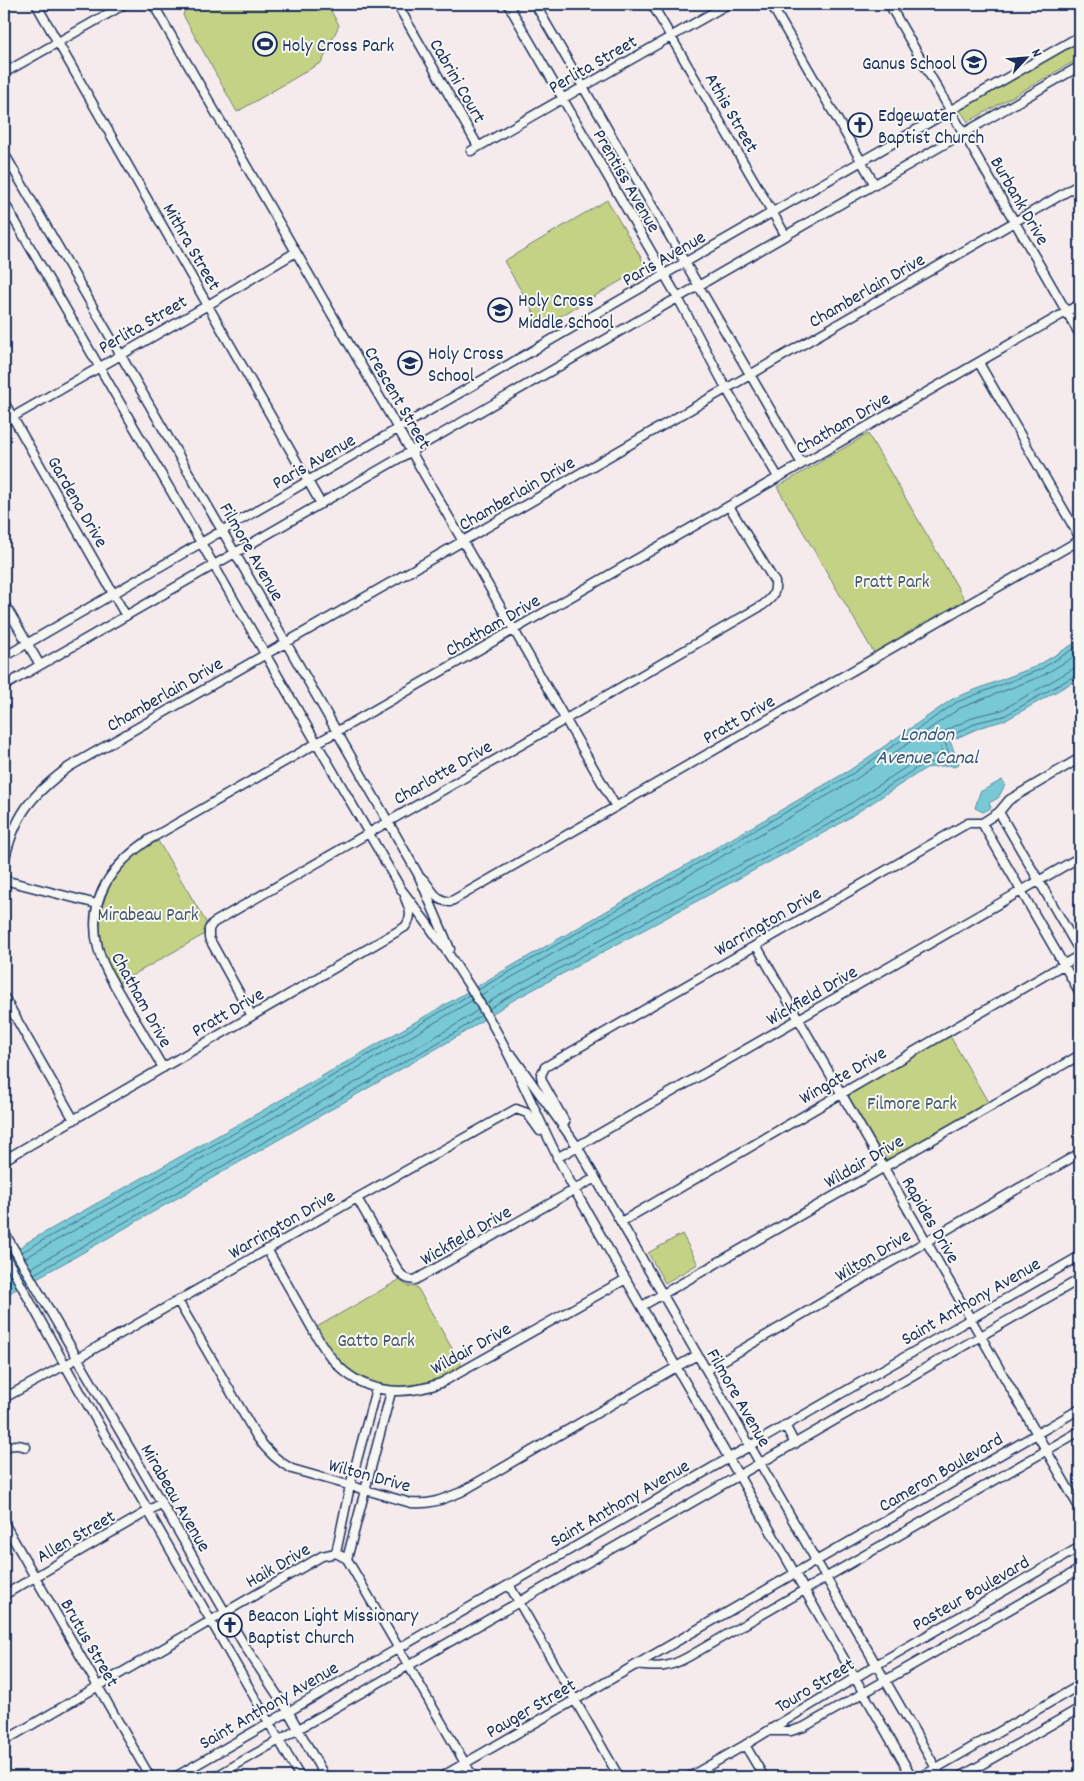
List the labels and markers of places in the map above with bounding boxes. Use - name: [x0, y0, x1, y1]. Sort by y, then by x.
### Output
- sports icon: Holy Cross Park: [252, 31, 278, 57]
- place label: Holy Cross Park: [282, 34, 395, 61]
- school or university icon: Ganus School: [961, 49, 987, 75]
- place label: Ganus School: [862, 52, 956, 79]
- place label: Edgewater Baptist Church: [878, 104, 984, 153]
- church icon: Edgewater Baptist Church: [847, 112, 873, 138]
- place label: Holy Cross Middle School: [518, 289, 614, 338]
- school or university icon: Holy Cross Middle School: [487, 297, 513, 323]
- place label: Holy Cross School: [428, 342, 504, 391]
- school or university icon: Holy Cross School: [397, 350, 423, 376]
- place label: Beacon Light Missionary Baptist Church: [248, 1604, 418, 1653]
- church icon: Beacon Light Missionary Baptist Church: [217, 1612, 243, 1638]

